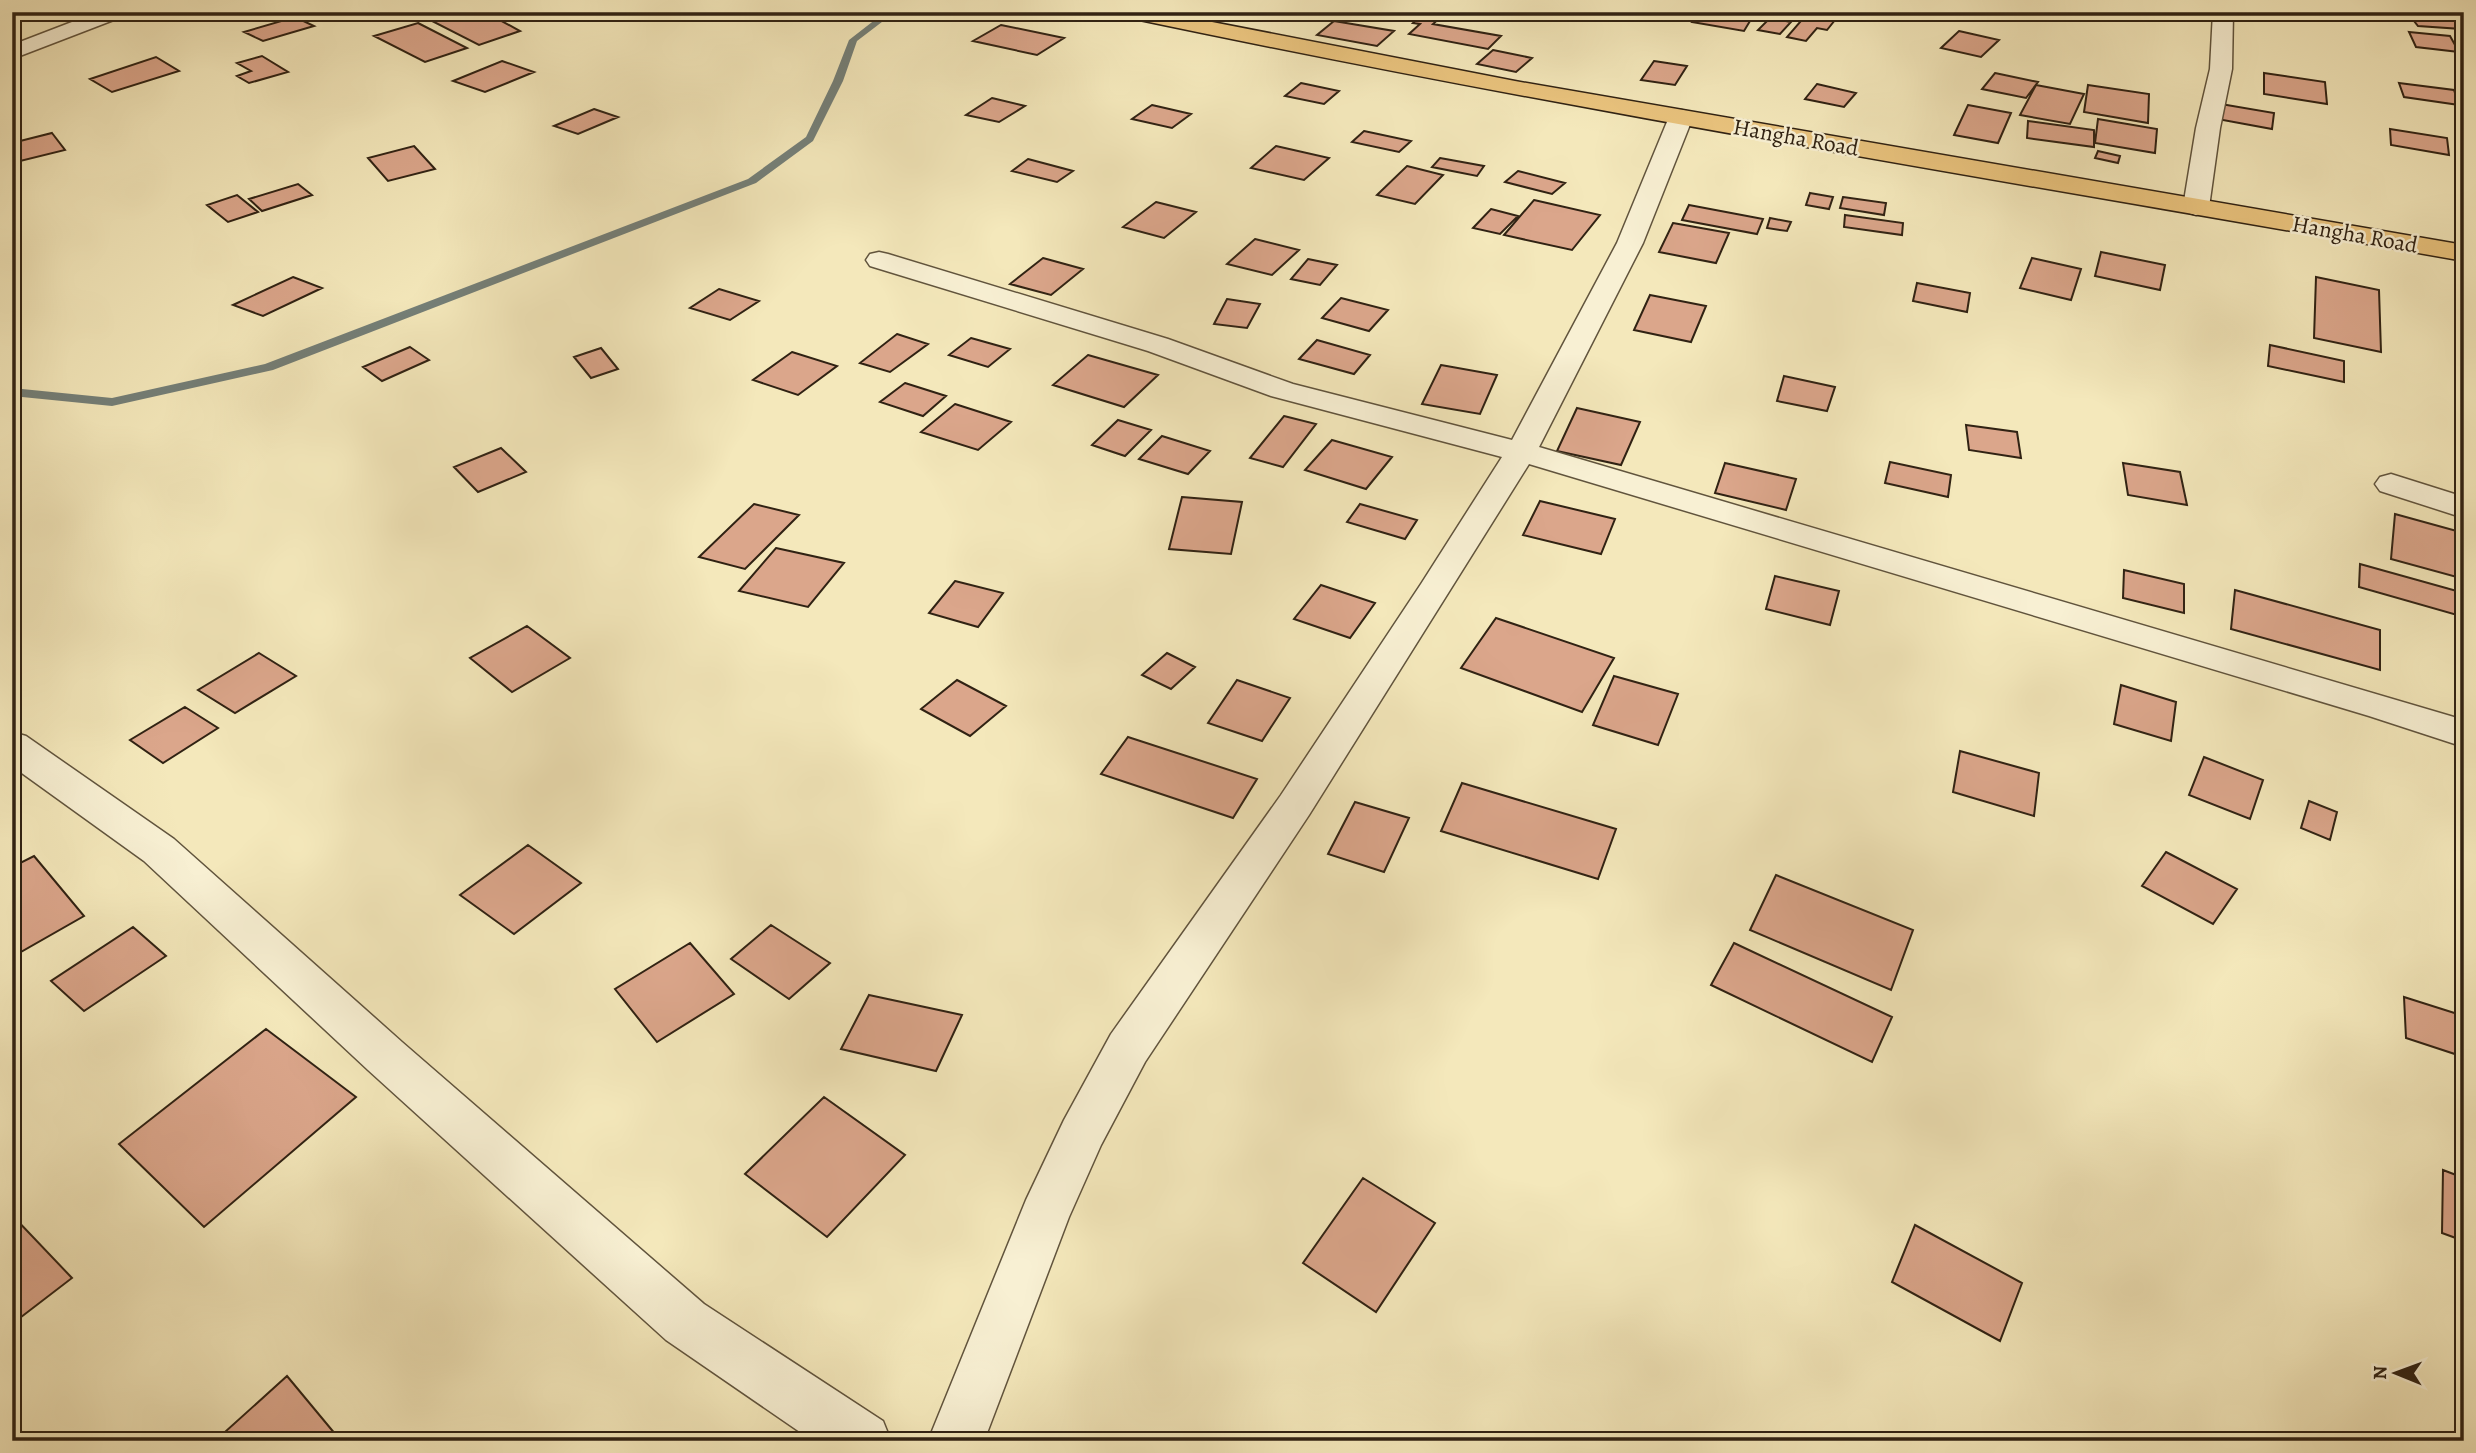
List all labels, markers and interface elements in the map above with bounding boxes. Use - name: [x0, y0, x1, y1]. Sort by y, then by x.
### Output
- street label: Hangha Road: [1731, 111, 1862, 164]
- street label: Hangha Road: [2290, 208, 2421, 261]
- north arrow: [2360, 1338, 2430, 1408]
- text: N: [2367, 1365, 2393, 1380]

